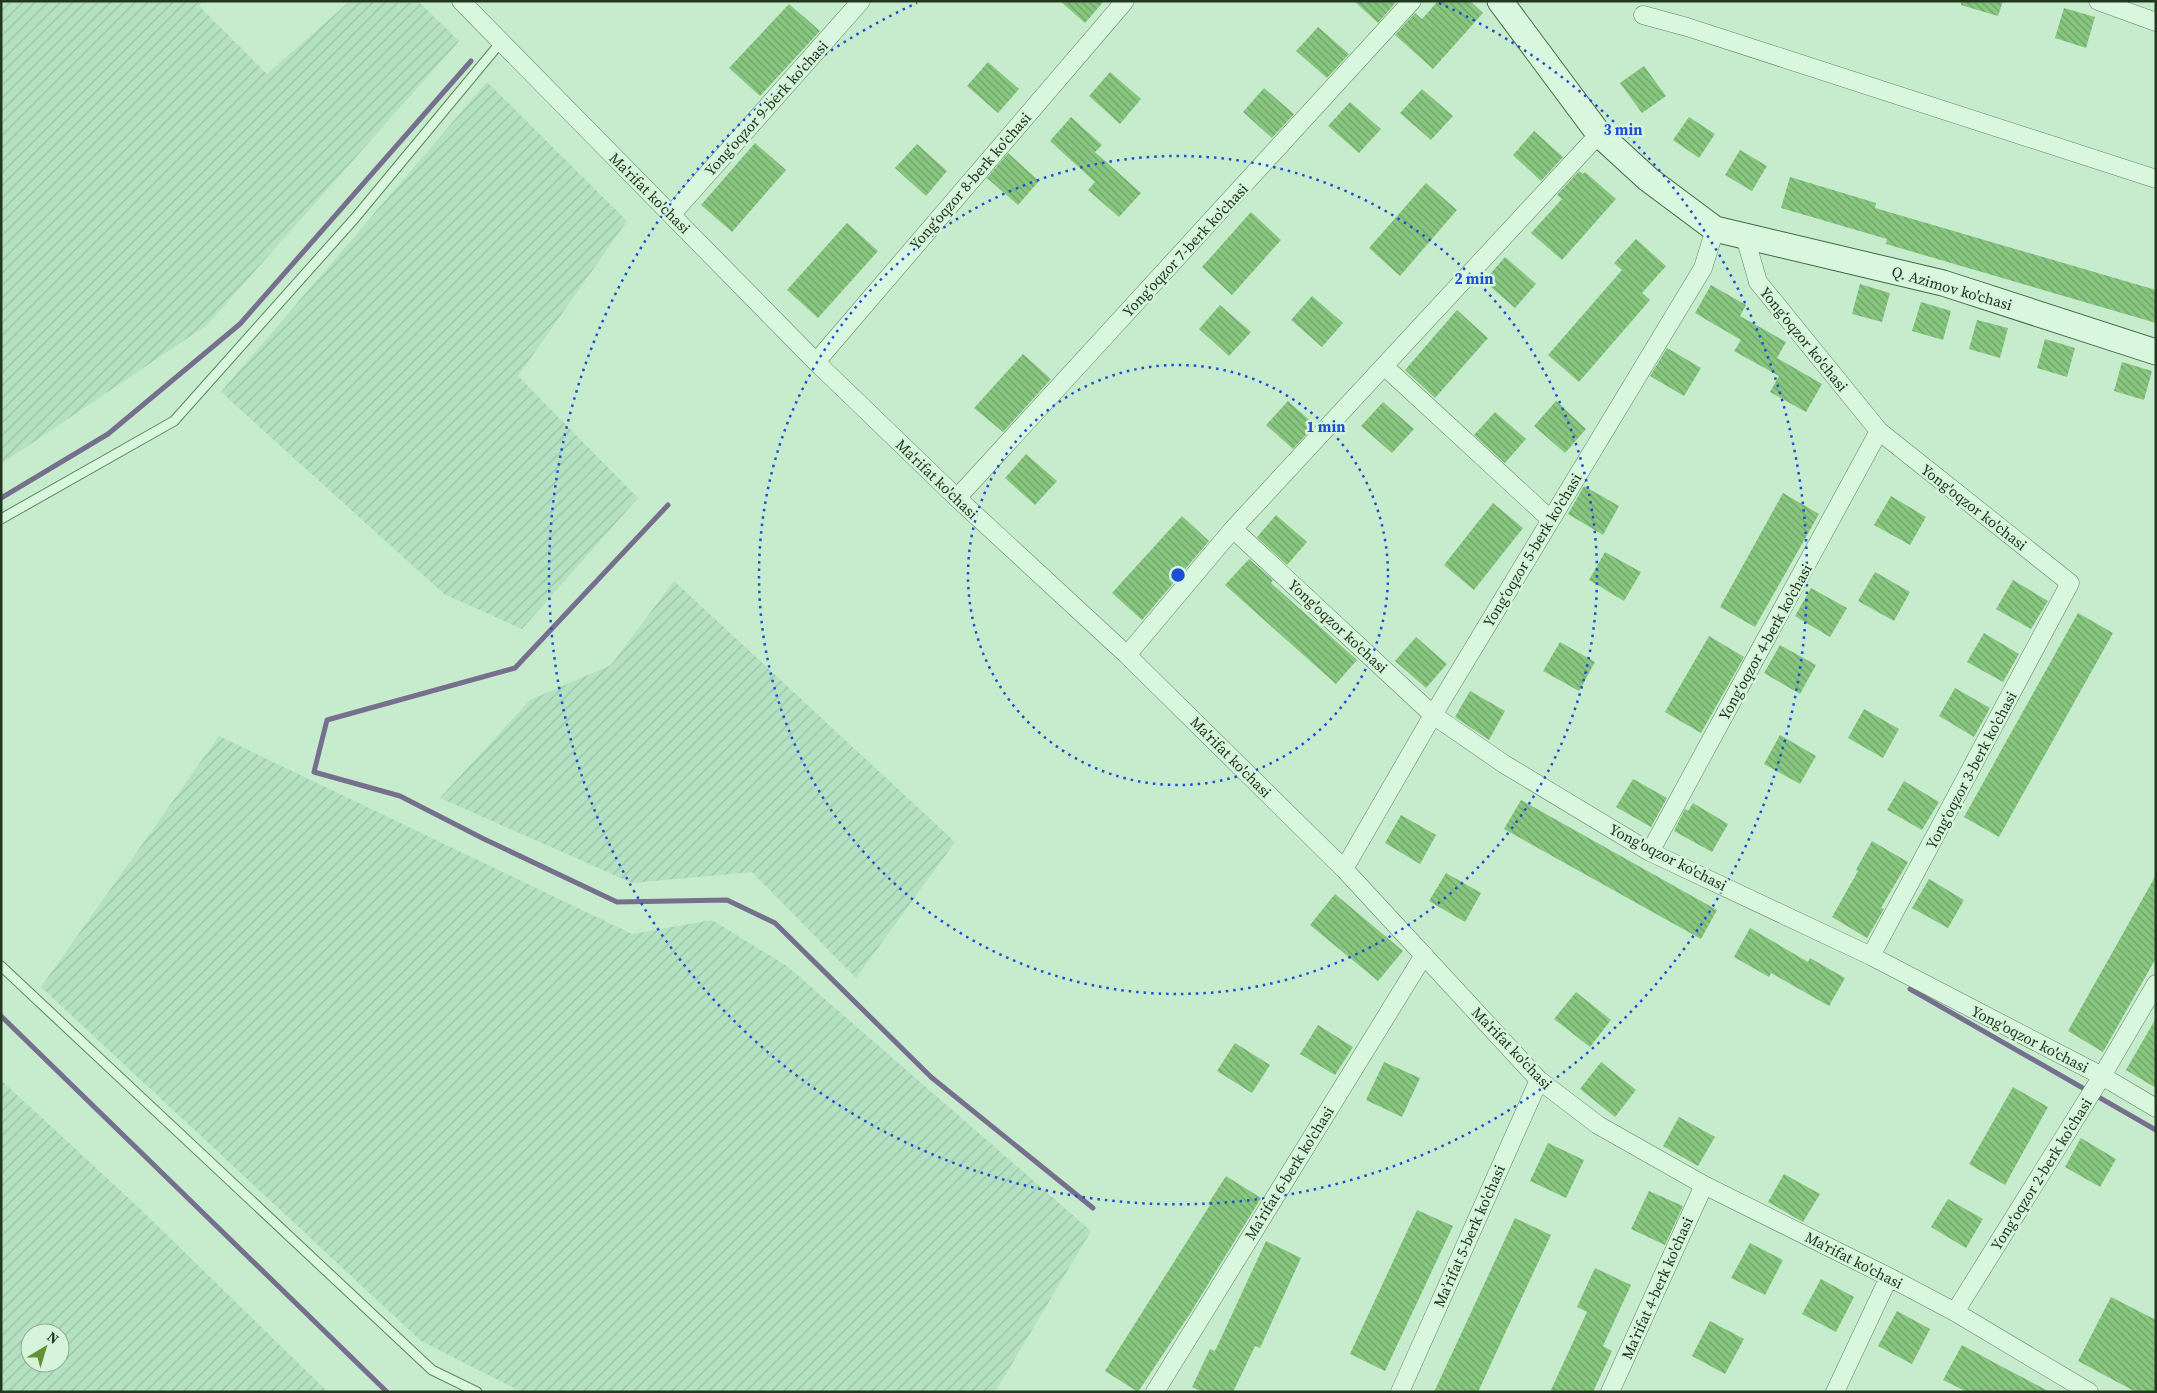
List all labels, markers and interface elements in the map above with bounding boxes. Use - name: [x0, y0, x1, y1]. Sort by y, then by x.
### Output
- street label: Yong‘oqzor 9-berk ko'chasi: [699, 36, 833, 180]
- street label: Yong‘oqzor 8-berk ko'chasi: [904, 108, 1036, 254]
- text: 3 min: [1604, 119, 1642, 140]
- street label: Ma'rifat ko'chasi: [605, 148, 695, 238]
- street label: Yong‘oqzor 7-berk ko'chasi: [1117, 179, 1253, 321]
- street label: Q. Azimov ko'chasi: [1889, 261, 2015, 315]
- text: 2 min: [1455, 268, 1493, 289]
- street label: Yong‘oqzor ko'chasi: [1755, 282, 1853, 396]
- text: 1 min: [1307, 416, 1345, 437]
- street label: Ma'rifat ko'chasi: [891, 434, 983, 524]
- street label: Yong'oqzor ko'chasi: [1917, 459, 2031, 555]
- street label: Yong‘oqzor 5-berk ko'chasi: [1478, 469, 1586, 631]
- street label: Yong‘oqzor 4-berk ko'chasi: [1713, 560, 1817, 724]
- centre of rings: [1169, 566, 1187, 584]
- street label: Yong'oqzor ko'chasi: [1284, 574, 1392, 678]
- street label: Yong‘oqzor 3-berk ko'chasi: [1920, 687, 2022, 853]
- street label: Ma'rifat ko'chasi: [1186, 712, 1276, 802]
- street label: Yong'oqzor ko'chasi: [1606, 818, 1730, 896]
- street label: Yong'oqzor ko'chasi: [1968, 1000, 2092, 1078]
- street label: Ma'rifat ko'chasi: [1467, 1002, 1557, 1094]
- street label: Yong‘oqzor 2-berk ko'chasi: [1985, 1094, 2097, 1254]
- street label: Ma’rifat 6-berk ko'chasi: [1239, 1102, 1339, 1244]
- street label: Ma’rifat 5-berk ko'chasi: [1428, 1161, 1510, 1311]
- street label: Ma’rifat 4-berk ko'chasi: [1616, 1213, 1698, 1363]
- street label: Ma'rifat ko'chasi: [1801, 1226, 1907, 1294]
- north arrow: [20, 1323, 70, 1373]
- text: N: [43, 1327, 63, 1349]

